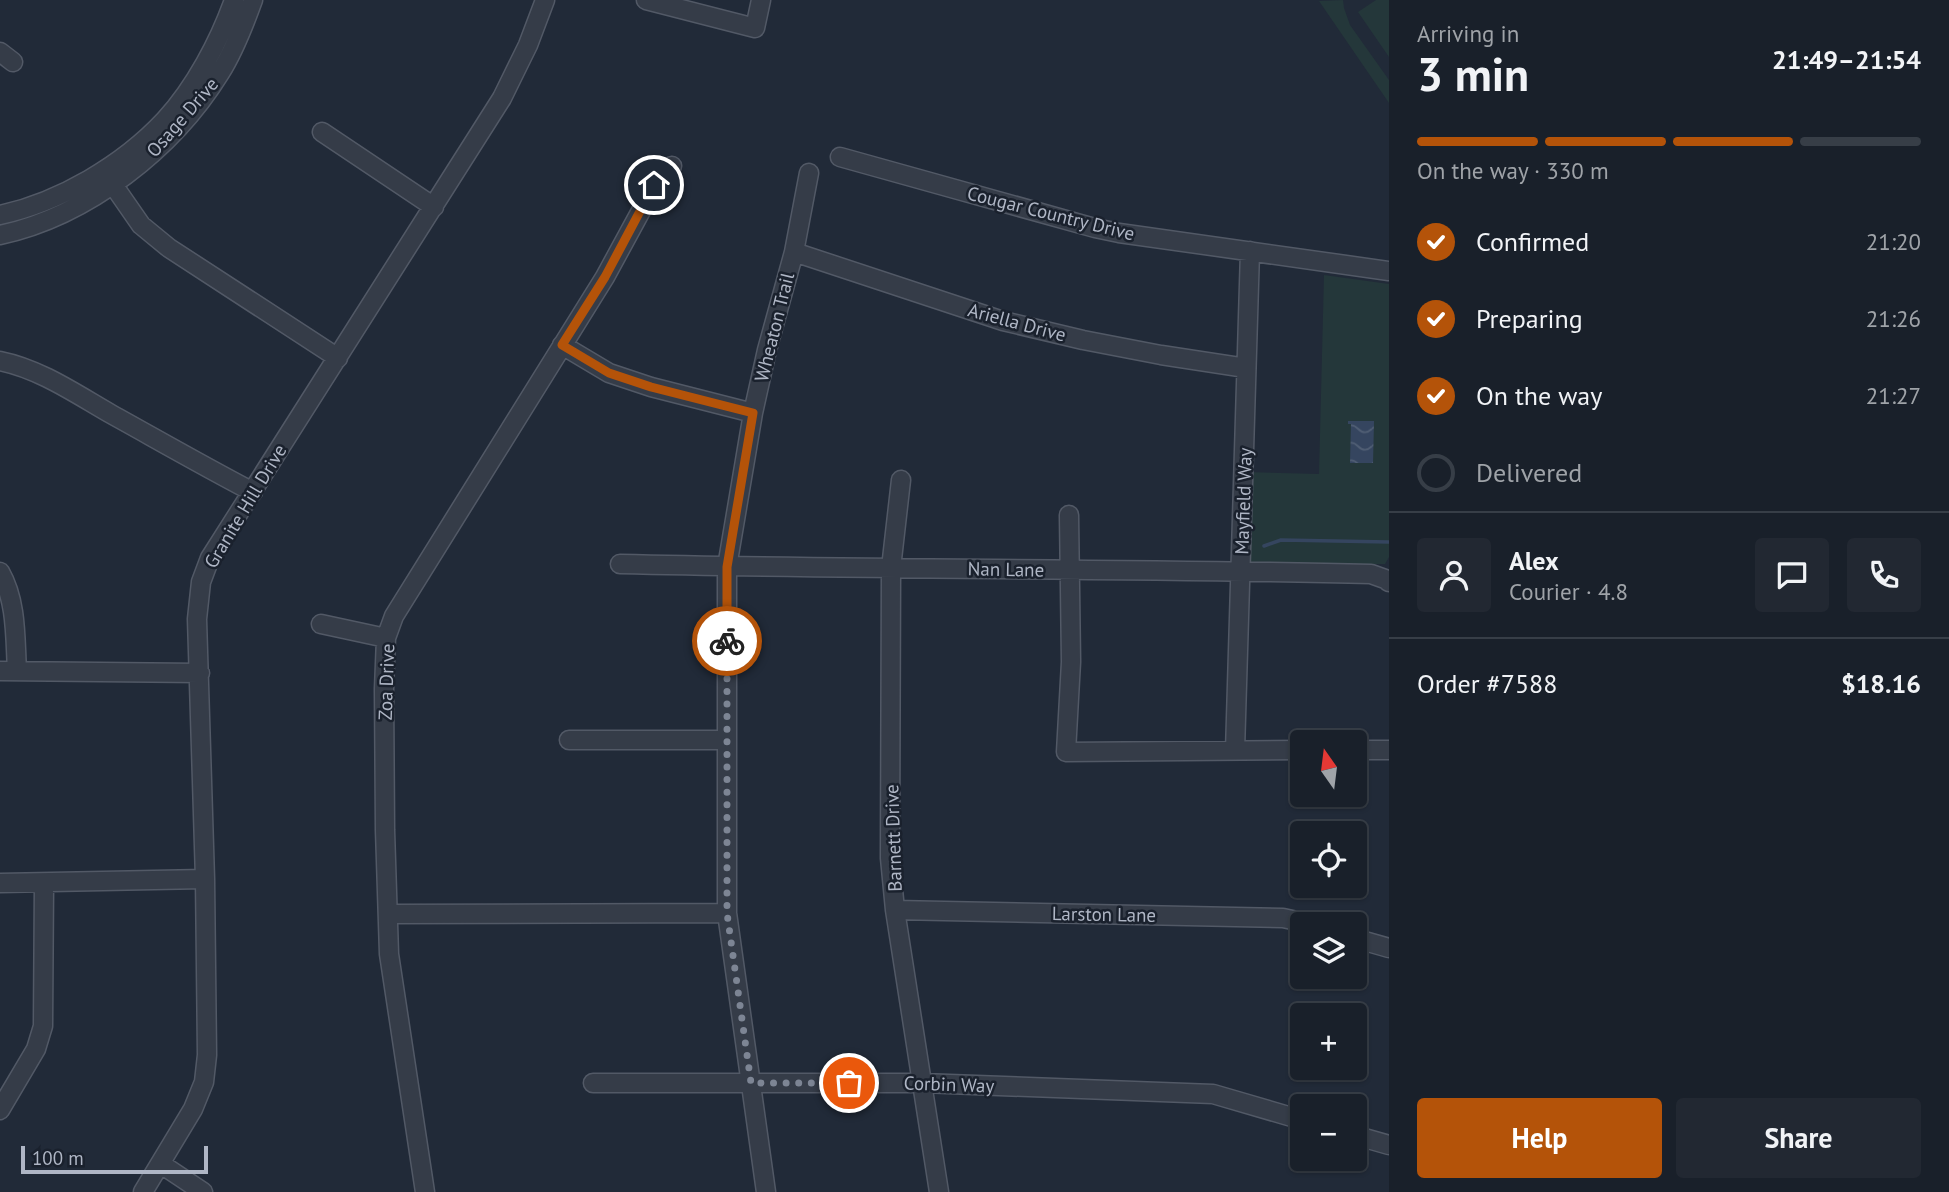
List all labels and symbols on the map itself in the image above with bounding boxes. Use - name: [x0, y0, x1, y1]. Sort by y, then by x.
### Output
- street label: Osage Drive: [141, 72, 223, 162]
- pin: [624, 155, 684, 215]
- street label: Cougar Country Drive: [965, 181, 1137, 245]
- street label: Wheaton Trail: [749, 270, 799, 384]
- street label: Ariella Drive: [965, 297, 1069, 347]
- street label: Granite Hill Drive: [199, 440, 291, 572]
- street label: Mayfield Way: [1229, 447, 1257, 555]
- street label: Nan Lane: [967, 556, 1045, 582]
- courier: [692, 606, 762, 676]
- street label: Zoa Drive: [373, 643, 399, 721]
- north arrow: [1290, 730, 1367, 807]
- street label: Barnett Drive: [879, 784, 907, 892]
- street label: Larston Lane: [1052, 901, 1156, 927]
- pin: [819, 1053, 879, 1113]
- street label: Corbin Way: [903, 1070, 995, 1098]
- scale bar: [21, 1143, 208, 1175]

